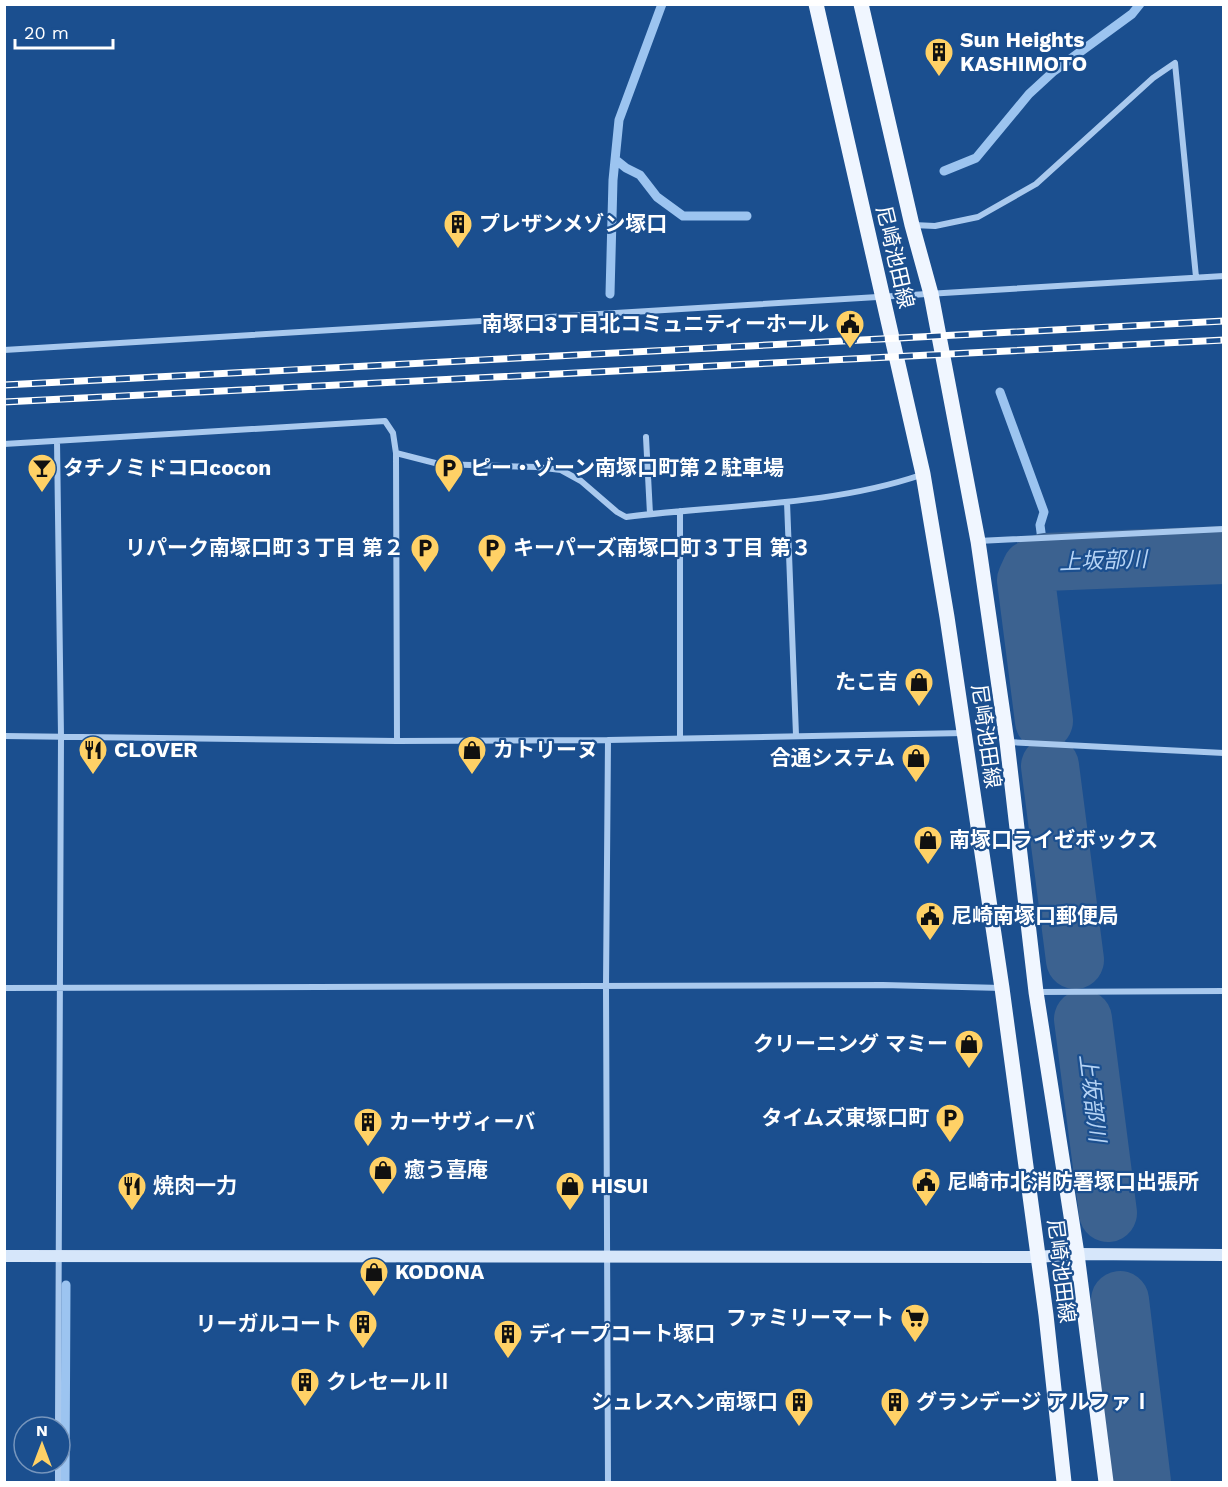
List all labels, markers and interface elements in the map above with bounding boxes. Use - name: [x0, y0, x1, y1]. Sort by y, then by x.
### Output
- scale bar: [15, 12, 112, 50]
- text: 20 m: [24, 22, 69, 43]
- place label: Sun Heights KASHIMOTO: [960, 27, 1087, 76]
- building icon: Sun Heights KASHIMOTO: [923, 36, 955, 78]
- street label: 尼崎池田線: [871, 203, 919, 311]
- building icon: プレザンメゾン塚口: [442, 208, 474, 250]
- place label: プレザンメゾン塚口: [479, 211, 667, 236]
- public building icon: 南塚口3丁目北コミュニティーホール: [834, 308, 866, 350]
- place label: 南塚口3丁目北コミュニティーホール: [482, 311, 829, 336]
- bar icon: タチノミドコロcocon: [26, 452, 58, 494]
- parking icon: ピー・ゾーン南塚口町第２駐車場: [433, 452, 465, 494]
- place label: タチノミドコロcocon: [63, 455, 271, 480]
- place label: ピー・ゾーン南塚口町第２駐車場: [470, 455, 784, 480]
- parking icon: リパーク南塚口町３丁目 第２: [409, 532, 441, 574]
- parking icon: キーパーズ南塚口町３丁目 第３: [476, 532, 508, 574]
- place label: リパーク南塚口町３丁目 第２: [125, 535, 404, 560]
- place label: キーパーズ南塚口町３丁目 第３: [513, 535, 812, 560]
- water label: 上坂部川: [1059, 546, 1149, 575]
- shop icon: たこ吉: [903, 666, 935, 708]
- place label: たこ吉: [835, 669, 898, 694]
- street label: 尼崎池田線: [967, 682, 1006, 790]
- restaurant icon: CLOVER: [77, 734, 109, 776]
- shop icon: カトリーヌ: [456, 734, 488, 776]
- place label: CLOVER: [114, 737, 198, 762]
- place label: カトリーヌ: [493, 737, 598, 762]
- shop icon: 合通システム: [900, 742, 932, 784]
- place label: 合通システム: [770, 745, 895, 770]
- shop icon: 南塚口ライゼボックス: [912, 824, 944, 866]
- place label: 南塚口ライゼボックス: [949, 827, 1158, 852]
- public building icon: 尼崎南塚口郵便局: [914, 900, 946, 942]
- place label: 尼崎南塚口郵便局: [951, 903, 1119, 928]
- shop icon: クリーニング マミー: [953, 1028, 985, 1070]
- place label: クリーニング マミー: [753, 1031, 948, 1056]
- water label: 上坂部川: [1075, 1053, 1111, 1145]
- parking icon: タイムズ東塚口町: [934, 1102, 966, 1144]
- place label: タイムズ東塚口町: [761, 1105, 929, 1130]
- building icon: カーサヴィーバ: [352, 1106, 384, 1148]
- place label: カーサヴィーバ: [389, 1109, 535, 1134]
- shop icon: 癒う喜庵: [367, 1154, 399, 1196]
- place label: 癒う喜庵: [404, 1157, 488, 1182]
- public building icon: 尼崎市北消防署塚口出張所: [910, 1166, 942, 1208]
- place label: 尼崎市北消防署塚口出張所: [947, 1169, 1199, 1194]
- restaurant icon: 焼肉一力: [116, 1170, 148, 1212]
- shop icon: HISUI: [554, 1170, 586, 1212]
- place label: 焼肉一力: [153, 1173, 237, 1198]
- place label: HISUI: [591, 1173, 648, 1198]
- street label: 尼崎池田線: [1043, 1217, 1080, 1325]
- shop icon: KODONA: [358, 1256, 390, 1298]
- place label: KODONA: [395, 1259, 485, 1284]
- supermarket icon: ファミリーマート: [899, 1302, 931, 1344]
- place label: ファミリーマート: [726, 1305, 894, 1330]
- building icon: リーガルコート: [347, 1308, 379, 1350]
- place label: リーガルコート: [195, 1311, 342, 1336]
- building icon: ディープコート塚口: [492, 1318, 524, 1360]
- place label: ディープコート塚口: [529, 1321, 715, 1346]
- building icon: クレセールⅡ: [289, 1366, 321, 1408]
- place label: クレセールⅡ: [326, 1369, 452, 1394]
- building icon: シュレスヘン南塚口: [783, 1386, 815, 1428]
- building icon: グランデージ アルファⅠ: [879, 1386, 911, 1428]
- place label: シュレスヘン南塚口: [591, 1389, 778, 1414]
- place label: グランデージ アルファⅠ: [916, 1389, 1152, 1414]
- north arrow: [12, 1415, 72, 1475]
- text: N: [36, 1421, 48, 1440]

